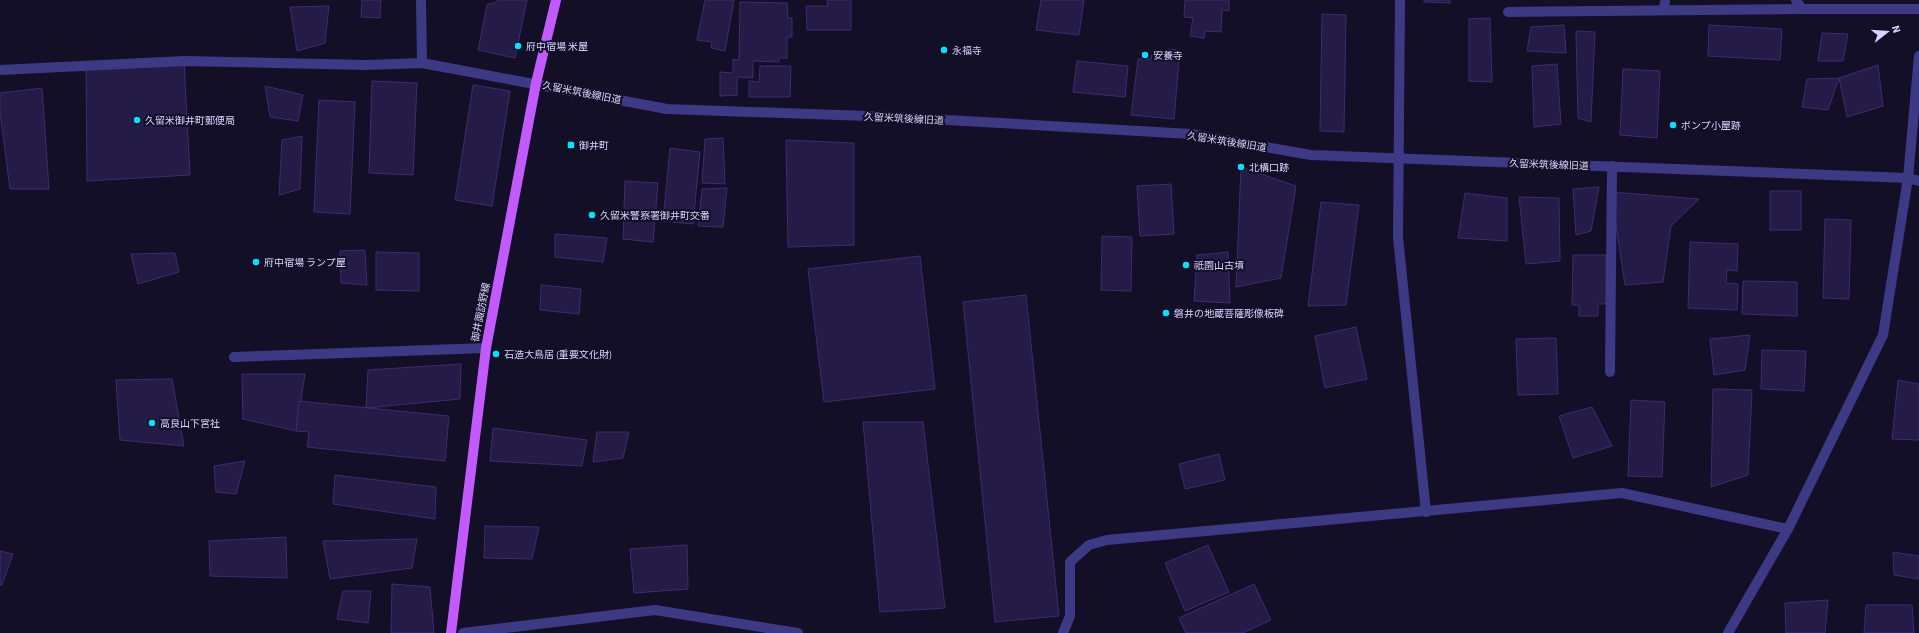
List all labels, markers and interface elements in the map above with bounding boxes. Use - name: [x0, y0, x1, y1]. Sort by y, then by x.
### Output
- north arrow: [1867, 12, 1907, 52]
- text: N: [1888, 24, 1904, 35]
- place label: 府中宿場 米屋: [526, 40, 588, 54]
- marker: 府中宿場 米屋: [513, 41, 523, 51]
- place label: 永福寺: [952, 44, 982, 58]
- marker: 永福寺: [939, 45, 949, 55]
- place label: 安養寺: [1153, 49, 1183, 63]
- marker: 安養寺: [1140, 50, 1150, 60]
- street label: 久留米筑後線旧道: [541, 78, 622, 107]
- street label: 久留米筑後線旧道: [864, 110, 944, 128]
- place label: 久留米御井町郵便局: [145, 114, 235, 128]
- marker: 久留米御井町郵便局: [132, 115, 142, 125]
- place label: ポンプ小屋跡: [1681, 119, 1741, 133]
- marker: ポンプ小屋跡: [1668, 120, 1678, 130]
- street label: 久留米筑後線旧道: [1186, 129, 1267, 155]
- place label: 御井町: [579, 139, 609, 153]
- marker: 御井町: [566, 140, 576, 150]
- street label: 久留米筑後線旧道: [1509, 157, 1589, 173]
- place label: 北構口跡: [1249, 161, 1289, 175]
- marker: 北構口跡: [1236, 162, 1246, 172]
- place label: 久留米警察署御井町交番: [600, 209, 710, 223]
- marker: 久留米警察署御井町交番: [587, 210, 597, 220]
- place label: 府中宿場 ランプ屋: [264, 256, 346, 270]
- marker: 府中宿場 ランプ屋: [251, 257, 261, 267]
- place label: 祇園山古墳: [1194, 259, 1244, 273]
- marker: 祇園山古墳: [1181, 260, 1191, 270]
- street label: 御井諏訪野線: [468, 281, 494, 343]
- place label: 磐井の地蔵菩薩彫像板碑: [1174, 307, 1284, 321]
- marker: 磐井の地蔵菩薩彫像板碑: [1161, 308, 1171, 318]
- place label: 石造大鳥居 (重要文化財): [504, 348, 612, 362]
- marker: 石造大鳥居 (重要文化財): [491, 349, 501, 359]
- place label: 高良山下宮社: [160, 417, 220, 431]
- marker: 高良山下宮社: [147, 418, 157, 428]

